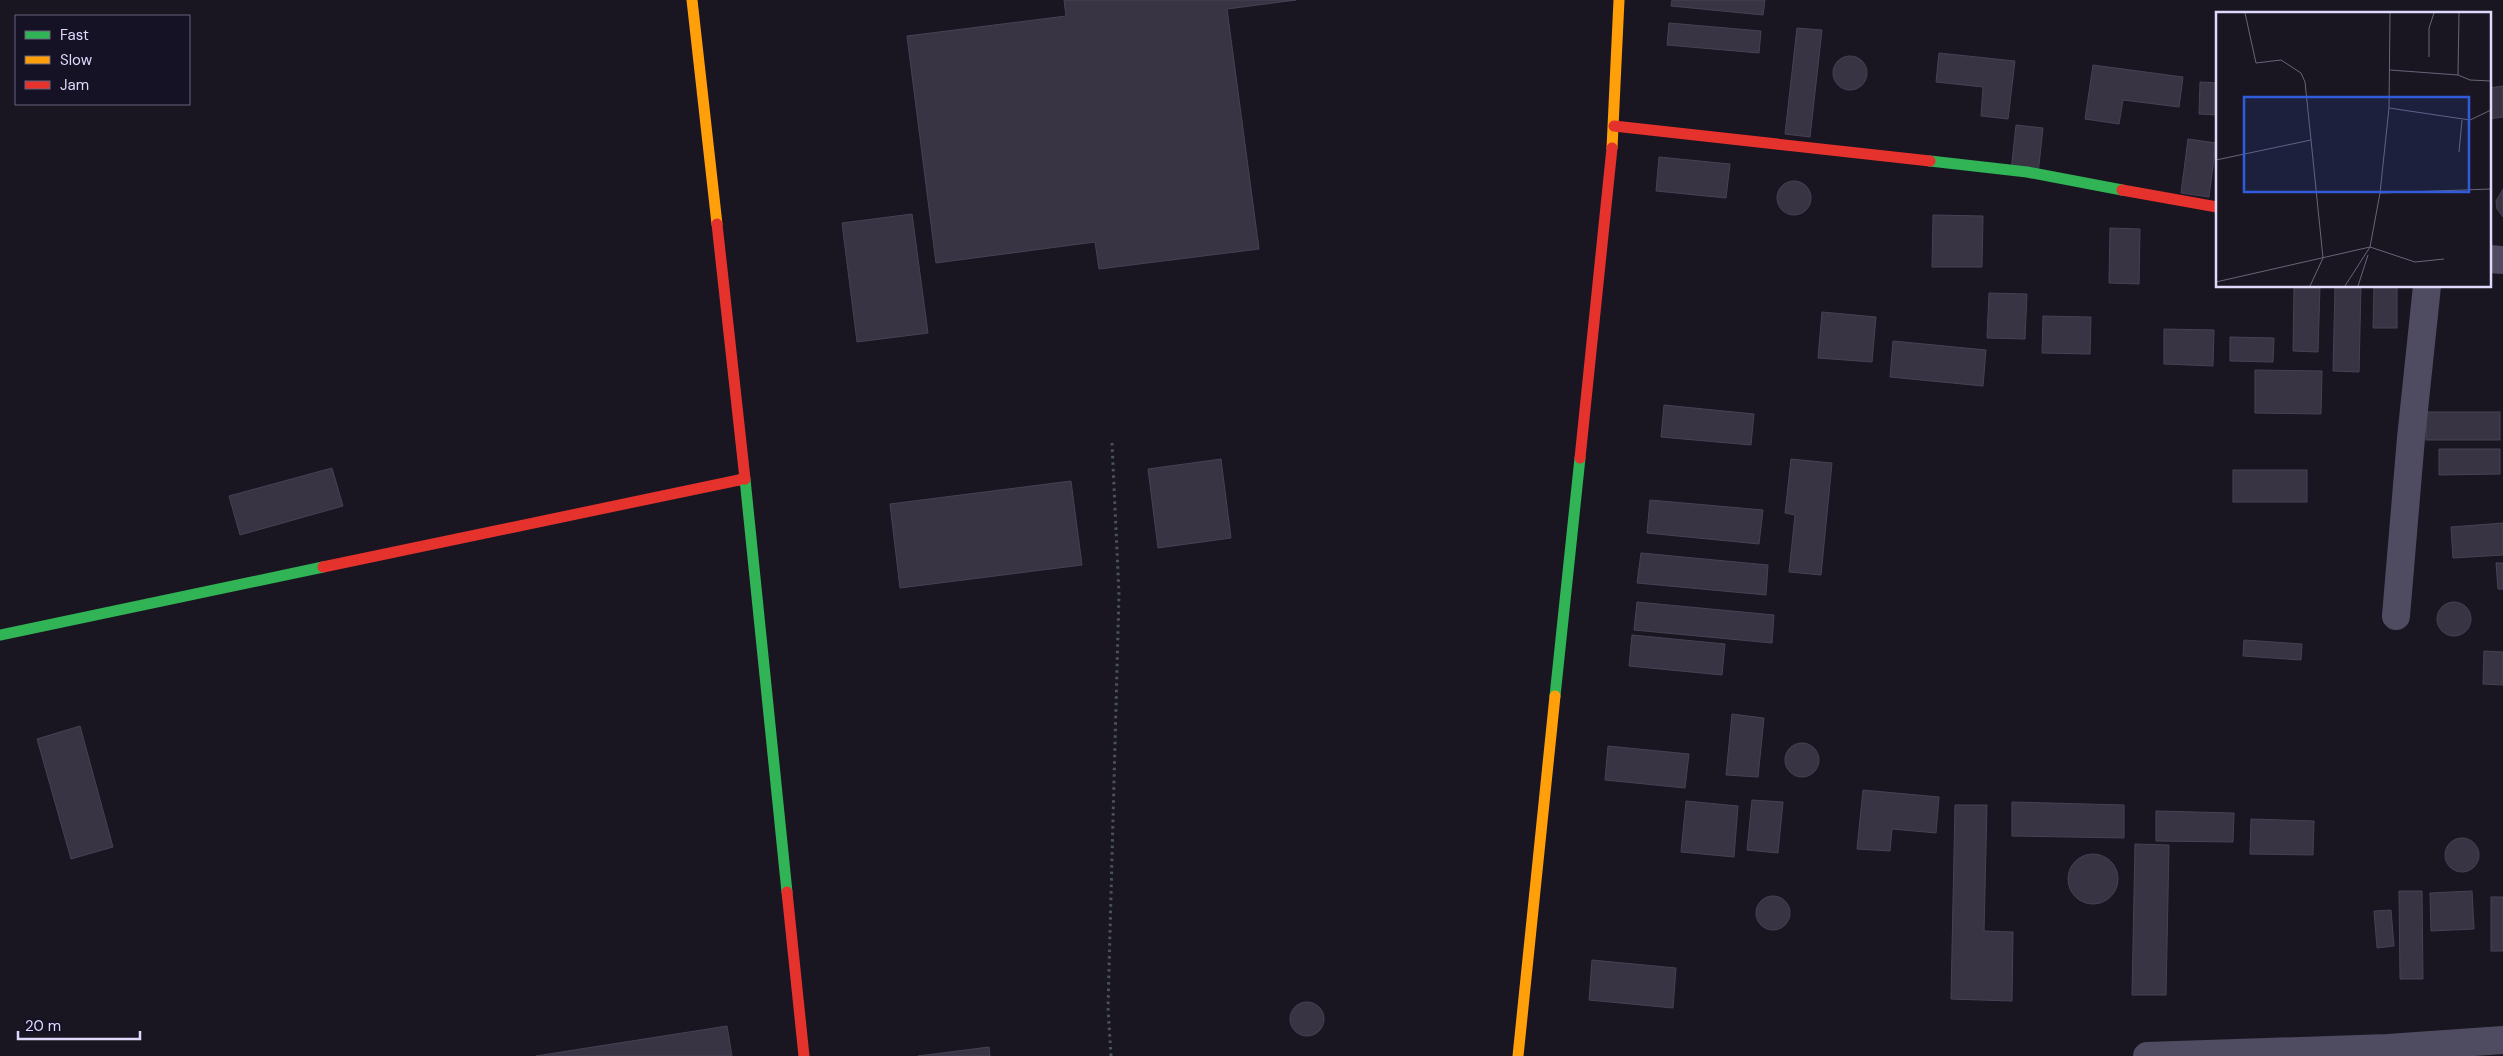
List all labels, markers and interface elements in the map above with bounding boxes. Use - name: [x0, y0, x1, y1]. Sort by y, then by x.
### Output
- inset map: [2216, 12, 2490, 288]
- legend: [15, 15, 190, 105]
- text: Fast: [60, 25, 89, 45]
- text: Slow: [60, 50, 93, 70]
- text: Jam: [60, 75, 89, 95]
- scale bar: [18, 1008, 140, 1040]
- text: 20 m: [25, 1016, 61, 1036]

